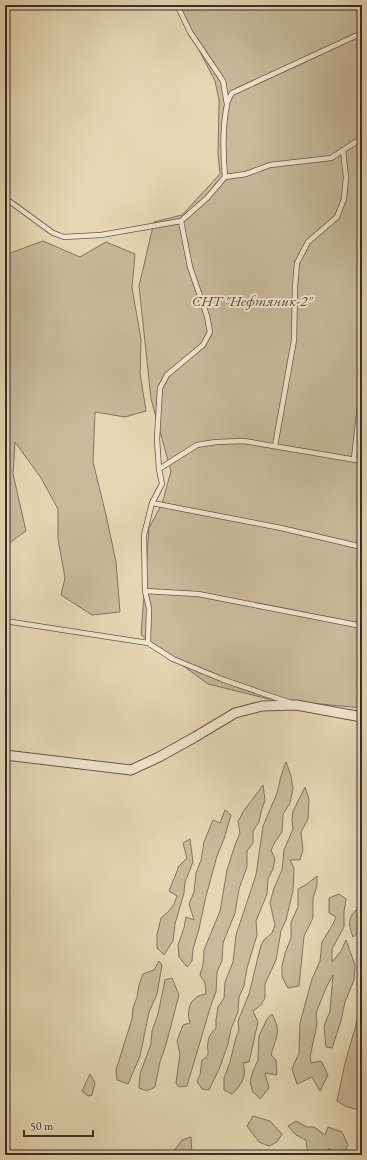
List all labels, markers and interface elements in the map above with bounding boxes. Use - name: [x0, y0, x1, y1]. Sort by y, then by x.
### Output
- park label: СНТ "Нефтяник-2": [192, 291, 314, 310]
- scale bar: [24, 1112, 93, 1138]
- text: 50 m: [30, 1118, 54, 1134]

